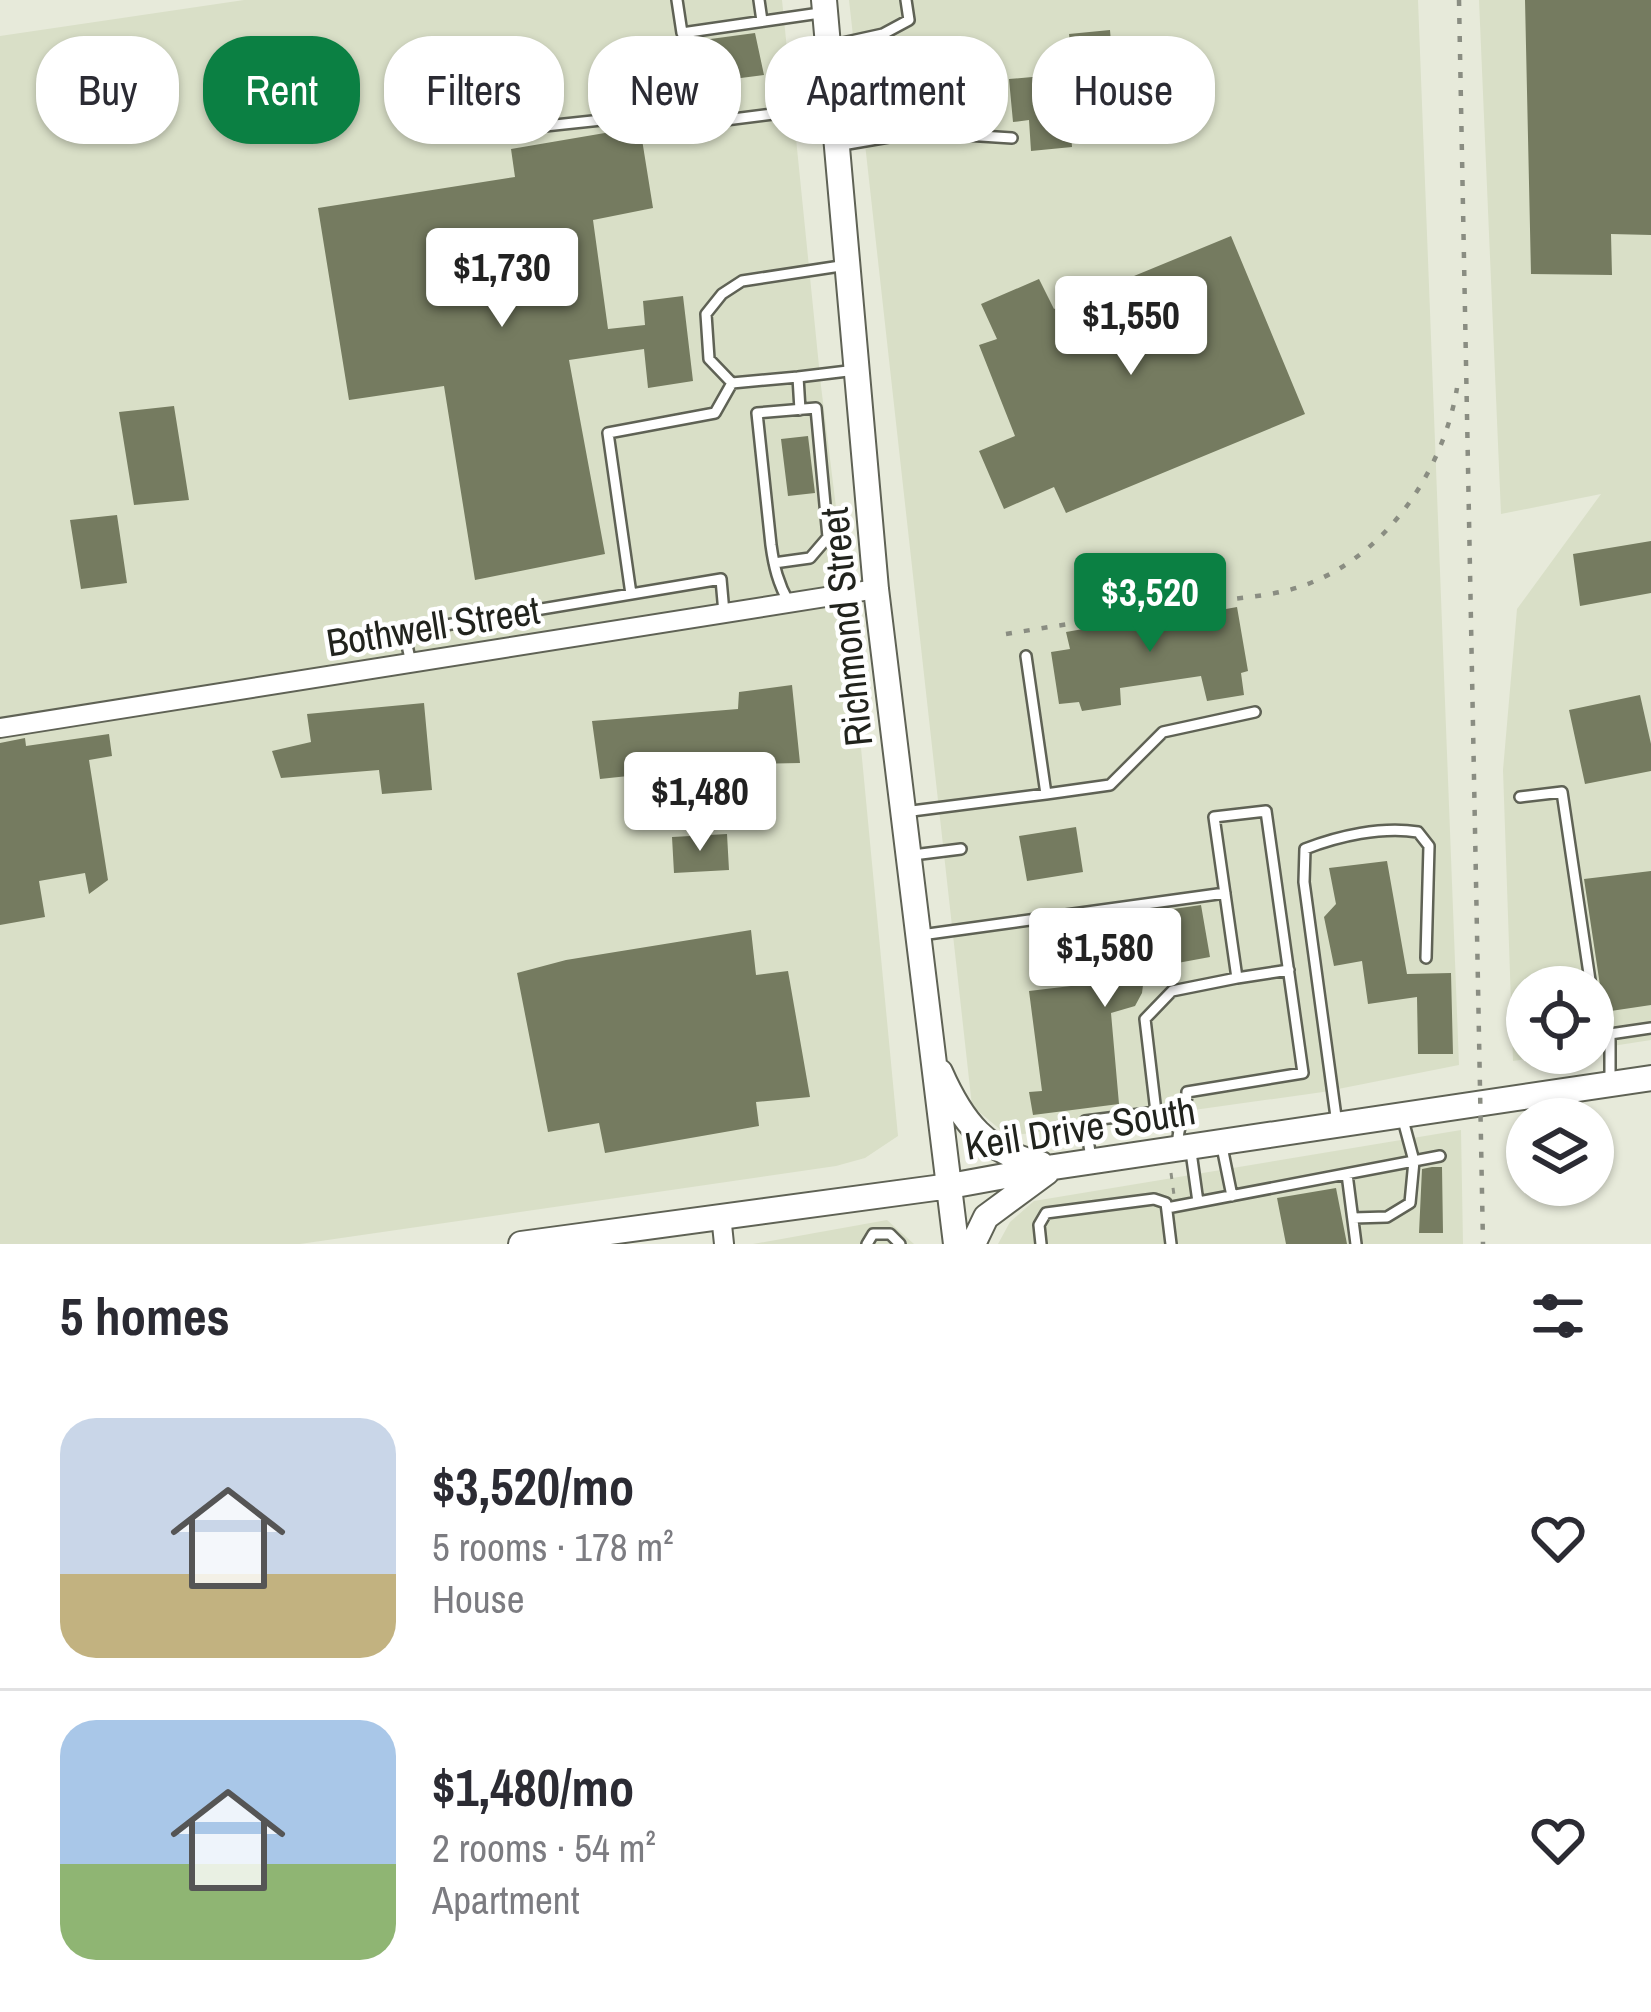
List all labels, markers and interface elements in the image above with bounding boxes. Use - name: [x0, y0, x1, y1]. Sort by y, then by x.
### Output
- chip: Buy: [36, 36, 179, 144]
- chip: Rent: [203, 36, 360, 144]
- chip: Filters: [384, 36, 564, 144]
- chip: New: [588, 36, 741, 144]
- chip: Apartment: [765, 36, 1008, 144]
- chip: House: [1032, 36, 1215, 144]
- pin: $1,730: [404, 228, 600, 330]
- text: $1,730: [453, 241, 551, 293]
- pin: $1,550: [1033, 276, 1229, 378]
- text: $1,550: [1082, 289, 1180, 341]
- street label: Richmond Street: [808, 505, 884, 749]
- pin: $3,520: [1052, 553, 1248, 655]
- text: $3,520: [1101, 566, 1199, 618]
- street label: Bothwell Street: [323, 583, 543, 669]
- pin: $1,480: [602, 752, 798, 854]
- text: $1,480: [651, 765, 749, 817]
- pin: $1,580: [1007, 908, 1203, 1010]
- text: $1,580: [1056, 921, 1154, 973]
- map controls: [1506, 966, 1614, 1206]
- button: locate: [1506, 966, 1614, 1074]
- street label: Keil Drive South: [961, 1084, 1199, 1172]
- button: layers: [1506, 1098, 1614, 1206]
- text: 5 homes: [60, 1282, 230, 1351]
- icon: filters: [1525, 1283, 1591, 1349]
- text: $3,520/mo: [432, 1452, 634, 1521]
- icon: home: [156, 1466, 300, 1610]
- icon: heart: [1525, 1505, 1591, 1571]
- text: 5 rooms · 178 m²: [432, 1521, 674, 1573]
- text: House: [432, 1573, 524, 1625]
- text: $1,480/mo: [432, 1753, 634, 1822]
- icon: home: [156, 1768, 300, 1912]
- icon: heart: [1525, 1807, 1591, 1873]
- text: 2 rooms · 54 m²: [432, 1822, 656, 1874]
- text: Apartment: [432, 1874, 580, 1926]

